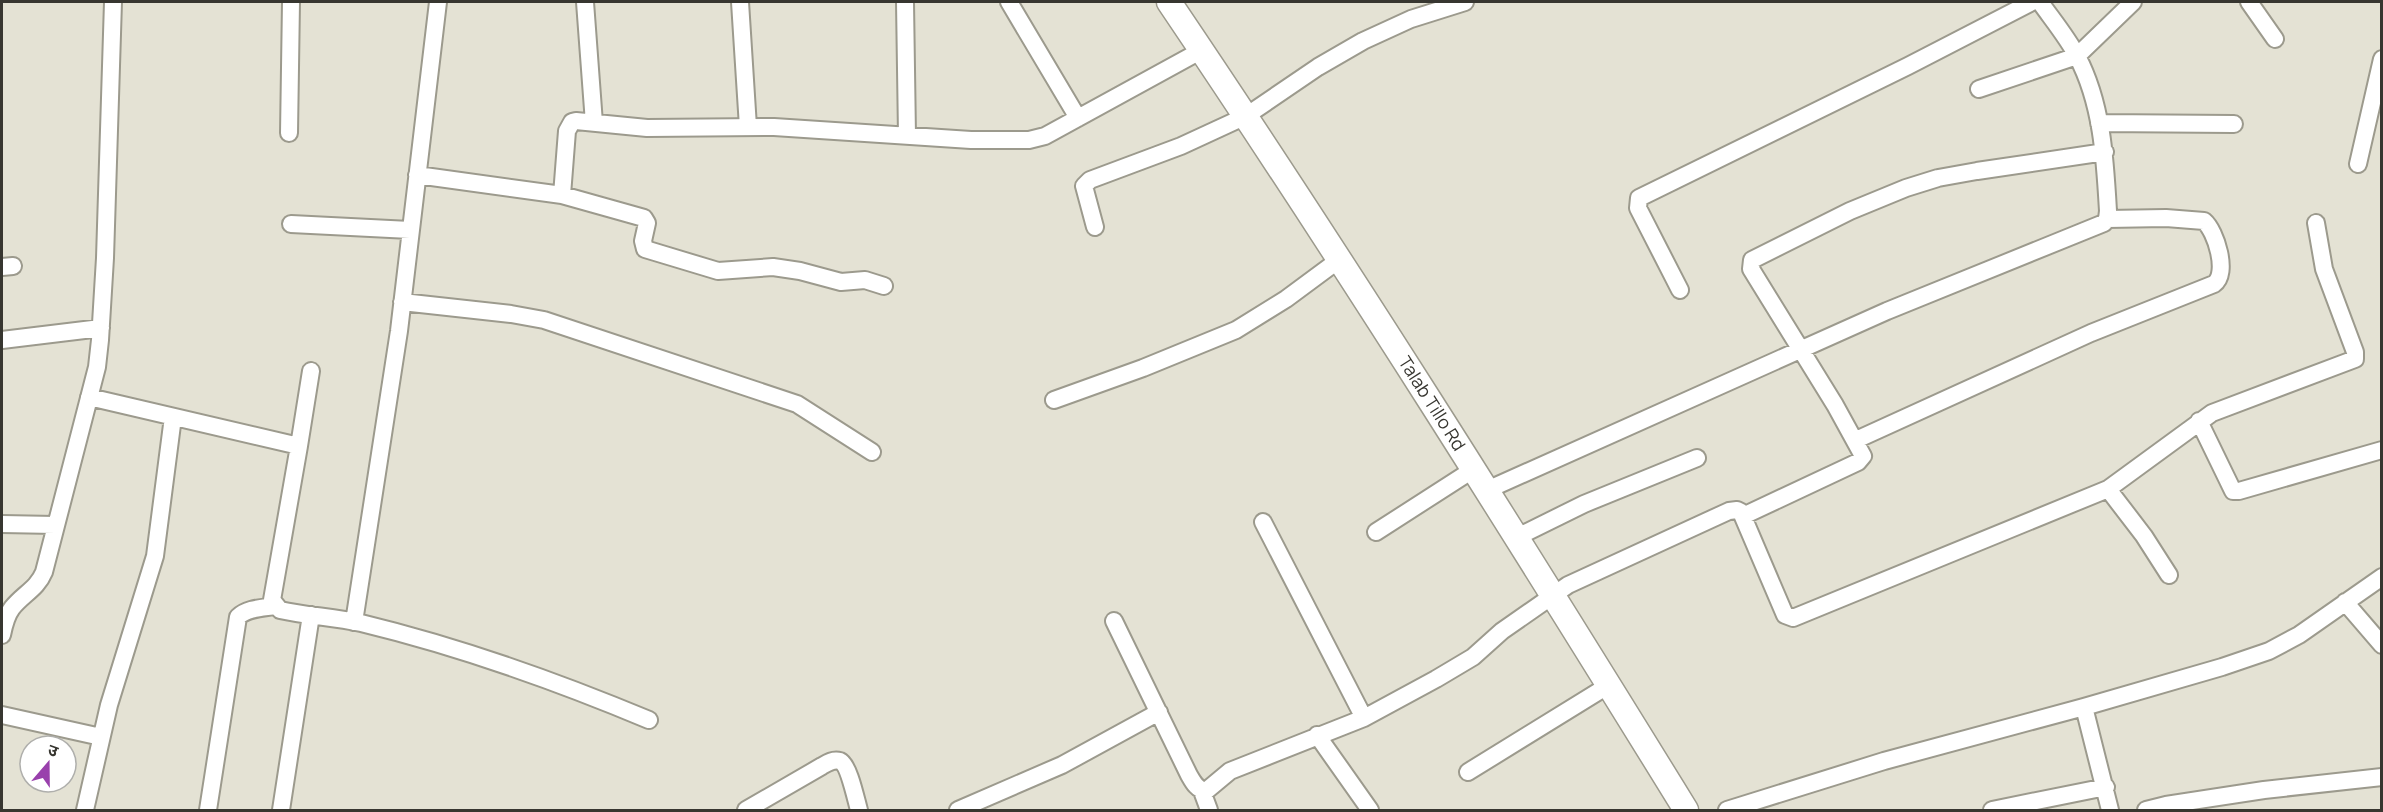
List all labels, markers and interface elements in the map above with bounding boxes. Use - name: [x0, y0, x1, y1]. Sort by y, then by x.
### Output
- street label: Talab Tillo Rd: [1394, 351, 1472, 455]
- north arrow: [18, 734, 78, 794]
- text: उ: [45, 738, 62, 762]

